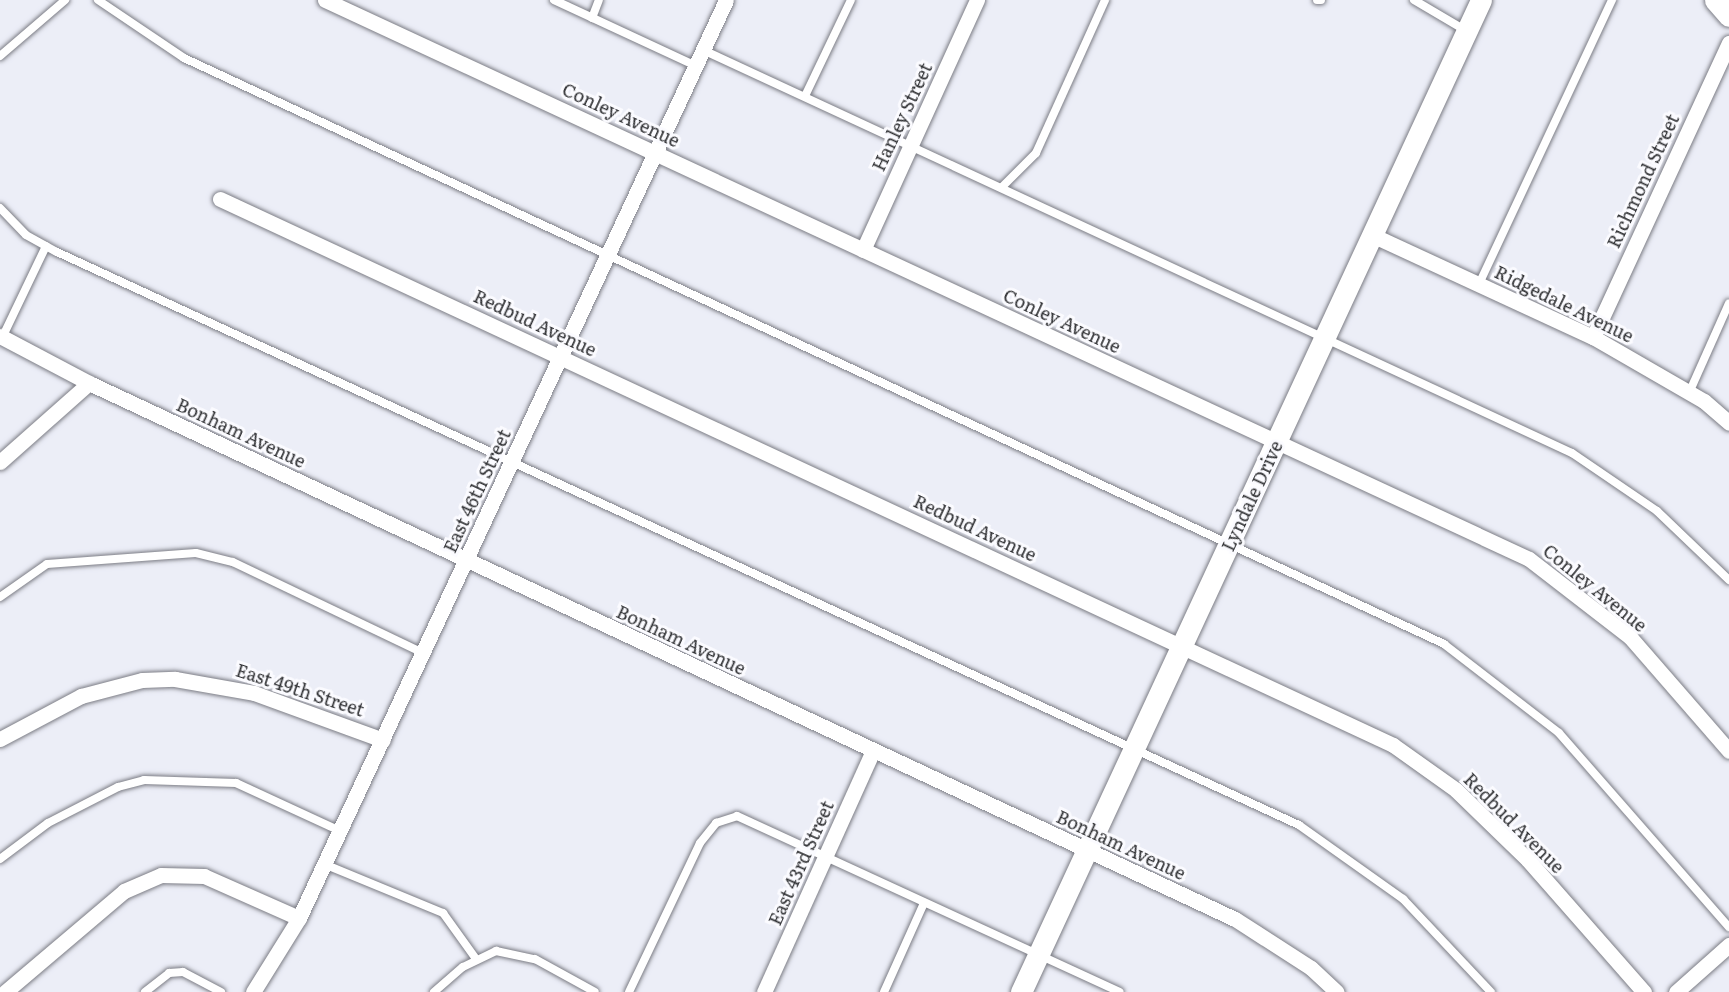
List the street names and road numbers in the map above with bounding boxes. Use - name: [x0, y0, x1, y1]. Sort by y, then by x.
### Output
- street label: Hanley Street: [868, 59, 936, 175]
- street label: Conley Avenue: [559, 78, 683, 152]
- street label: Richmond Street: [1603, 111, 1683, 251]
- street label: Ridgedale Avenue: [1491, 261, 1637, 347]
- street label: Conley Avenue: [1000, 284, 1124, 358]
- street label: Redbud Avenue: [470, 285, 600, 361]
- street label: Bonham Avenue: [173, 394, 309, 472]
- street label: East 46th Street: [439, 426, 515, 556]
- street label: Lyndale Drive: [1217, 437, 1287, 555]
- street label: Redbud Avenue: [910, 490, 1040, 566]
- street label: Conley Avenue: [1539, 540, 1651, 636]
- street label: Bonham Avenue: [613, 601, 749, 679]
- street label: East 49th Street: [233, 659, 367, 721]
- street label: Redbud Avenue: [1459, 768, 1569, 878]
- street label: East 43rd Street: [764, 797, 838, 929]
- street label: Bonham Avenue: [1053, 806, 1189, 884]

